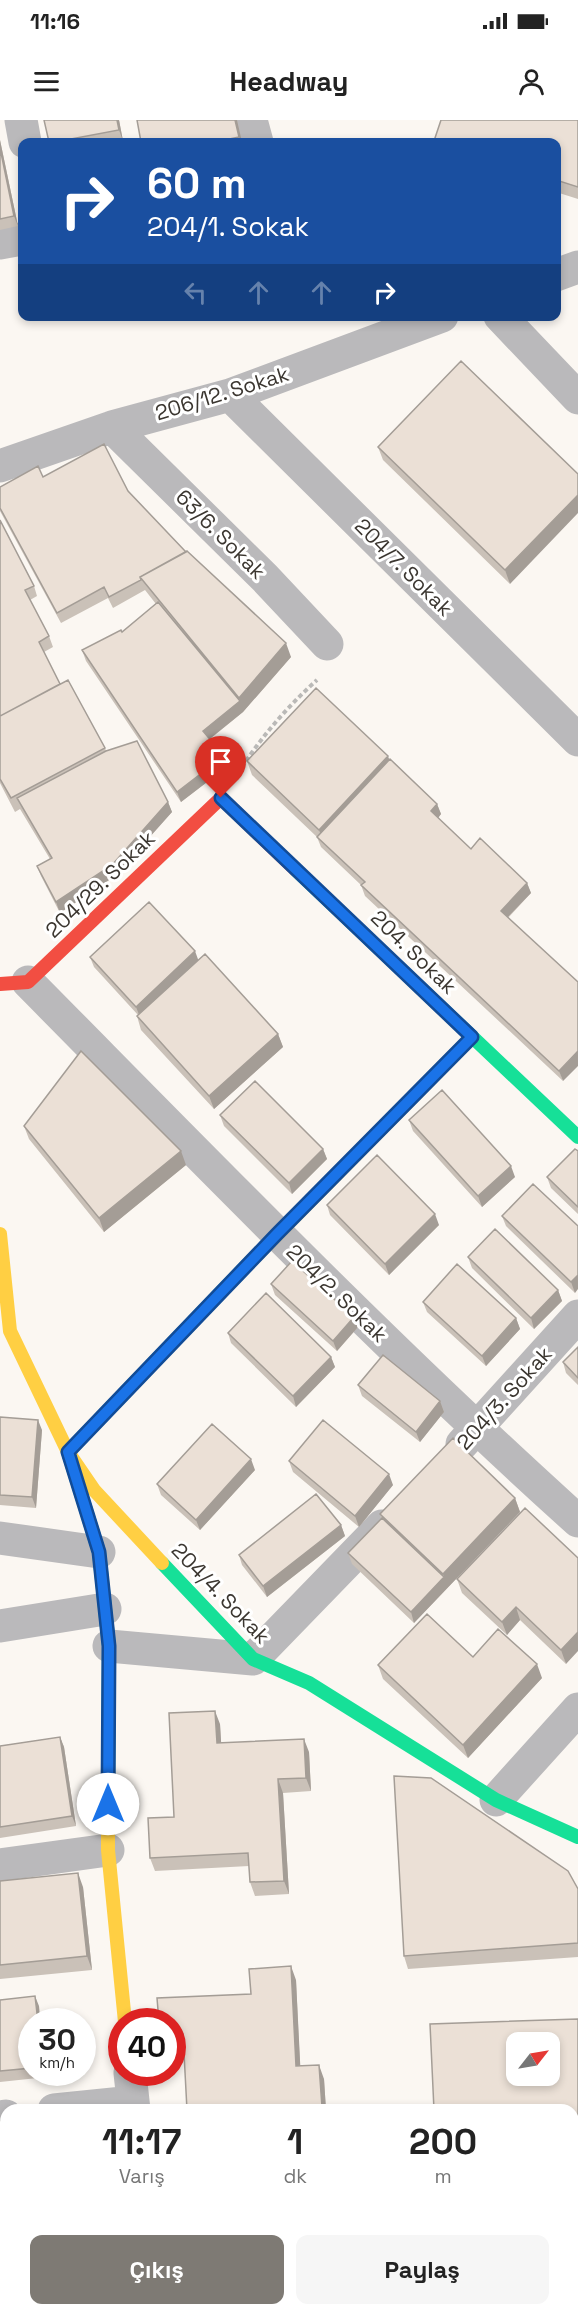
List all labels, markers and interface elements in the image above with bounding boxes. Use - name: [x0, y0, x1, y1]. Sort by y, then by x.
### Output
- text: 11:16: [30, 7, 80, 35]
- text: Headway: [230, 64, 348, 99]
- icon: menu: [30, 65, 63, 98]
- icon: person: [515, 65, 548, 98]
- text: 60 m: [147, 157, 247, 210]
- icon: right: [48, 162, 126, 240]
- text: 204/1. Sokak: [147, 209, 309, 244]
- icon: left: [179, 276, 212, 309]
- icon: ahead: [242, 276, 275, 309]
- icon: ahead: [305, 276, 338, 309]
- icon: right: [368, 276, 401, 309]
- street label: 206/12. Sokak: [152, 360, 292, 426]
- street label: 63/6. Sokak: [170, 483, 272, 585]
- street label: 204/7. Sokak: [349, 512, 459, 622]
- pin: [195, 736, 246, 798]
- icon: arrive: [204, 745, 237, 778]
- street label: 204/29. Sokak: [39, 825, 161, 943]
- street label: 204. Sokak: [365, 904, 463, 1000]
- street label: 204/2. Sokak: [281, 1238, 393, 1348]
- street label: 204/3. Sokak: [450, 1341, 558, 1455]
- street label: 204/4. Sokak: [166, 1537, 276, 1649]
- position arrow: [76, 1772, 140, 1836]
- speed limit sign: 40: [108, 2008, 186, 2086]
- text: 30: [38, 2020, 76, 2059]
- north arrow: [506, 2032, 560, 2086]
- map controls: [506, 2032, 560, 2086]
- text: km/h: [39, 2053, 75, 2072]
- text: 11:17: [102, 2119, 181, 2165]
- text: 1: [287, 2119, 303, 2165]
- text: 200: [409, 2119, 477, 2165]
- text: Varış: [119, 2163, 165, 2189]
- text: dk: [283, 2163, 307, 2189]
- text: m: [434, 2163, 452, 2189]
- button: Çıkış: [30, 2235, 284, 2304]
- button: Paylaş: [296, 2235, 549, 2304]

